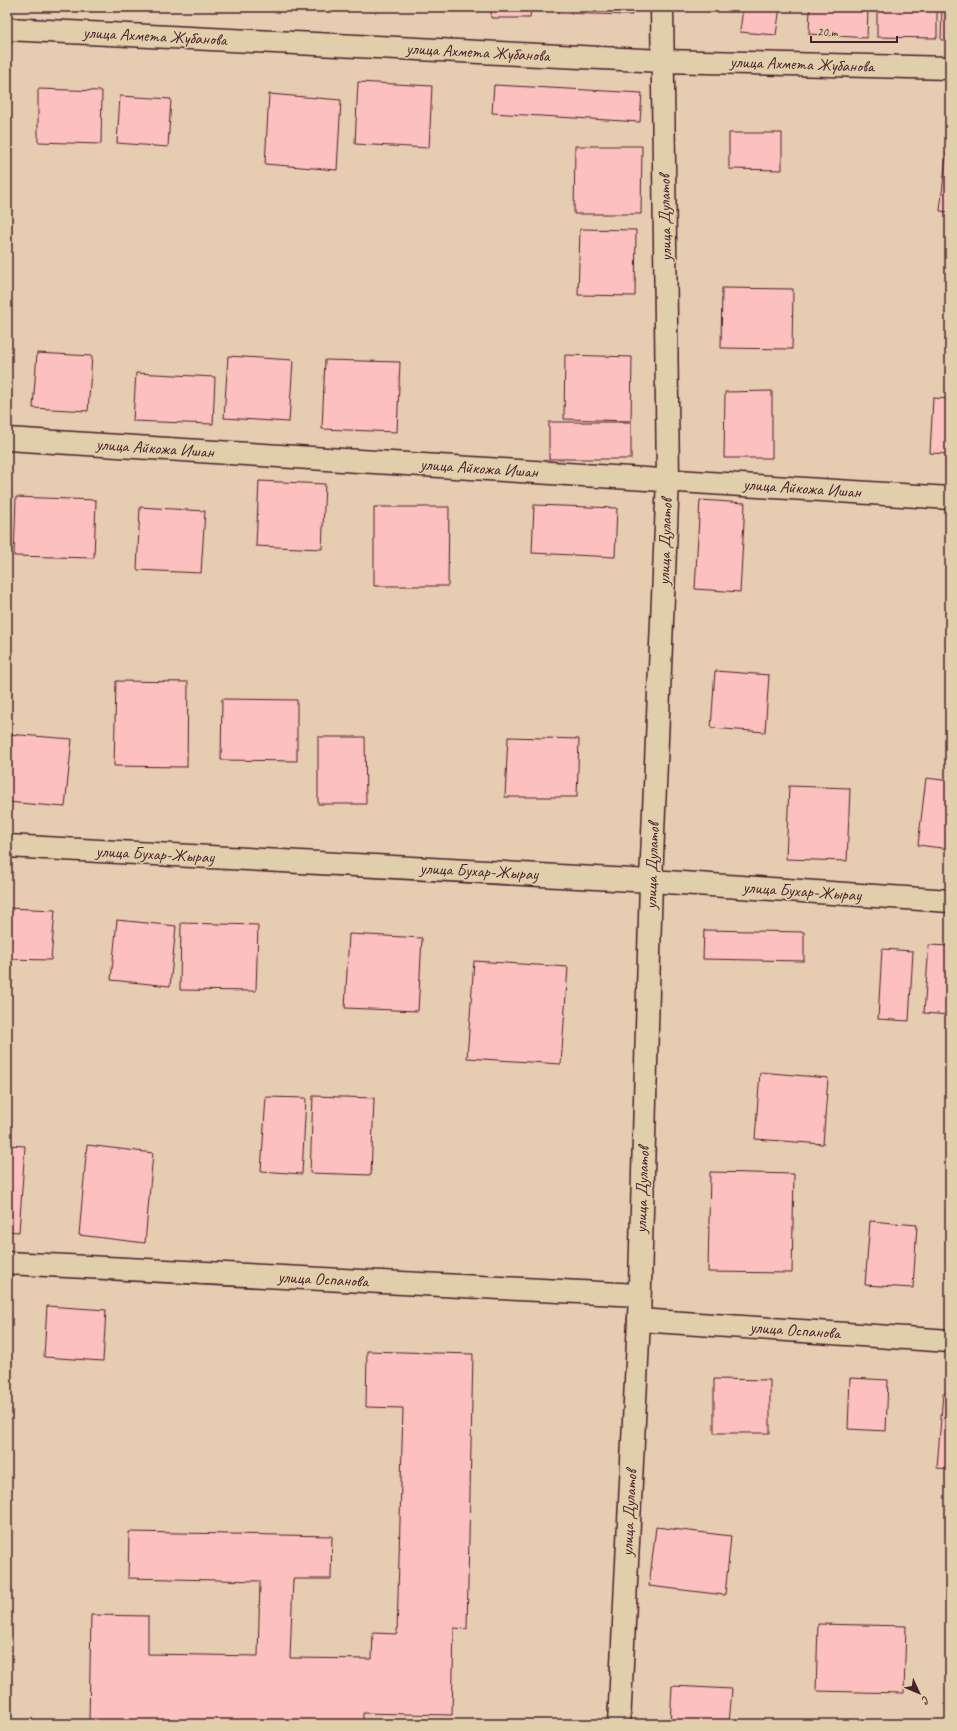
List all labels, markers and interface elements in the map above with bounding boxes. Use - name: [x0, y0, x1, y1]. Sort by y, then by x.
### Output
- scale bar: [811, 18, 897, 44]
- street label: улица Ахмета Жубанова: [82, 22, 229, 50]
- text: 20 m: [817, 24, 839, 40]
- street label: улица Ахмета Жубанова: [405, 38, 552, 66]
- street label: улица Ахмета Жубанова: [729, 51, 876, 77]
- street label: улица Дулатов: [654, 171, 676, 262]
- street label: улица Айкожа Ишан: [94, 433, 216, 463]
- street label: улица Айкожа Ишан: [418, 453, 540, 483]
- street label: улица Айкожа Ишан: [741, 473, 863, 503]
- street label: улица Дулатов: [653, 495, 677, 587]
- street label: улица Дулатов: [640, 819, 664, 911]
- street label: улица Бухар-Жырау: [94, 840, 216, 868]
- street label: улица Бухар-Жырау: [418, 857, 540, 885]
- street label: улица Бухар-Жырау: [741, 876, 863, 906]
- street label: улица Дулатов: [630, 1143, 654, 1235]
- street label: улица Оспанова: [276, 1266, 371, 1292]
- street label: улица Оспанова: [748, 1316, 843, 1344]
- street label: улица Дулатов: [616, 1466, 642, 1558]
- north arrow: [899, 1673, 939, 1713]
- text: С: [918, 1693, 933, 1708]

